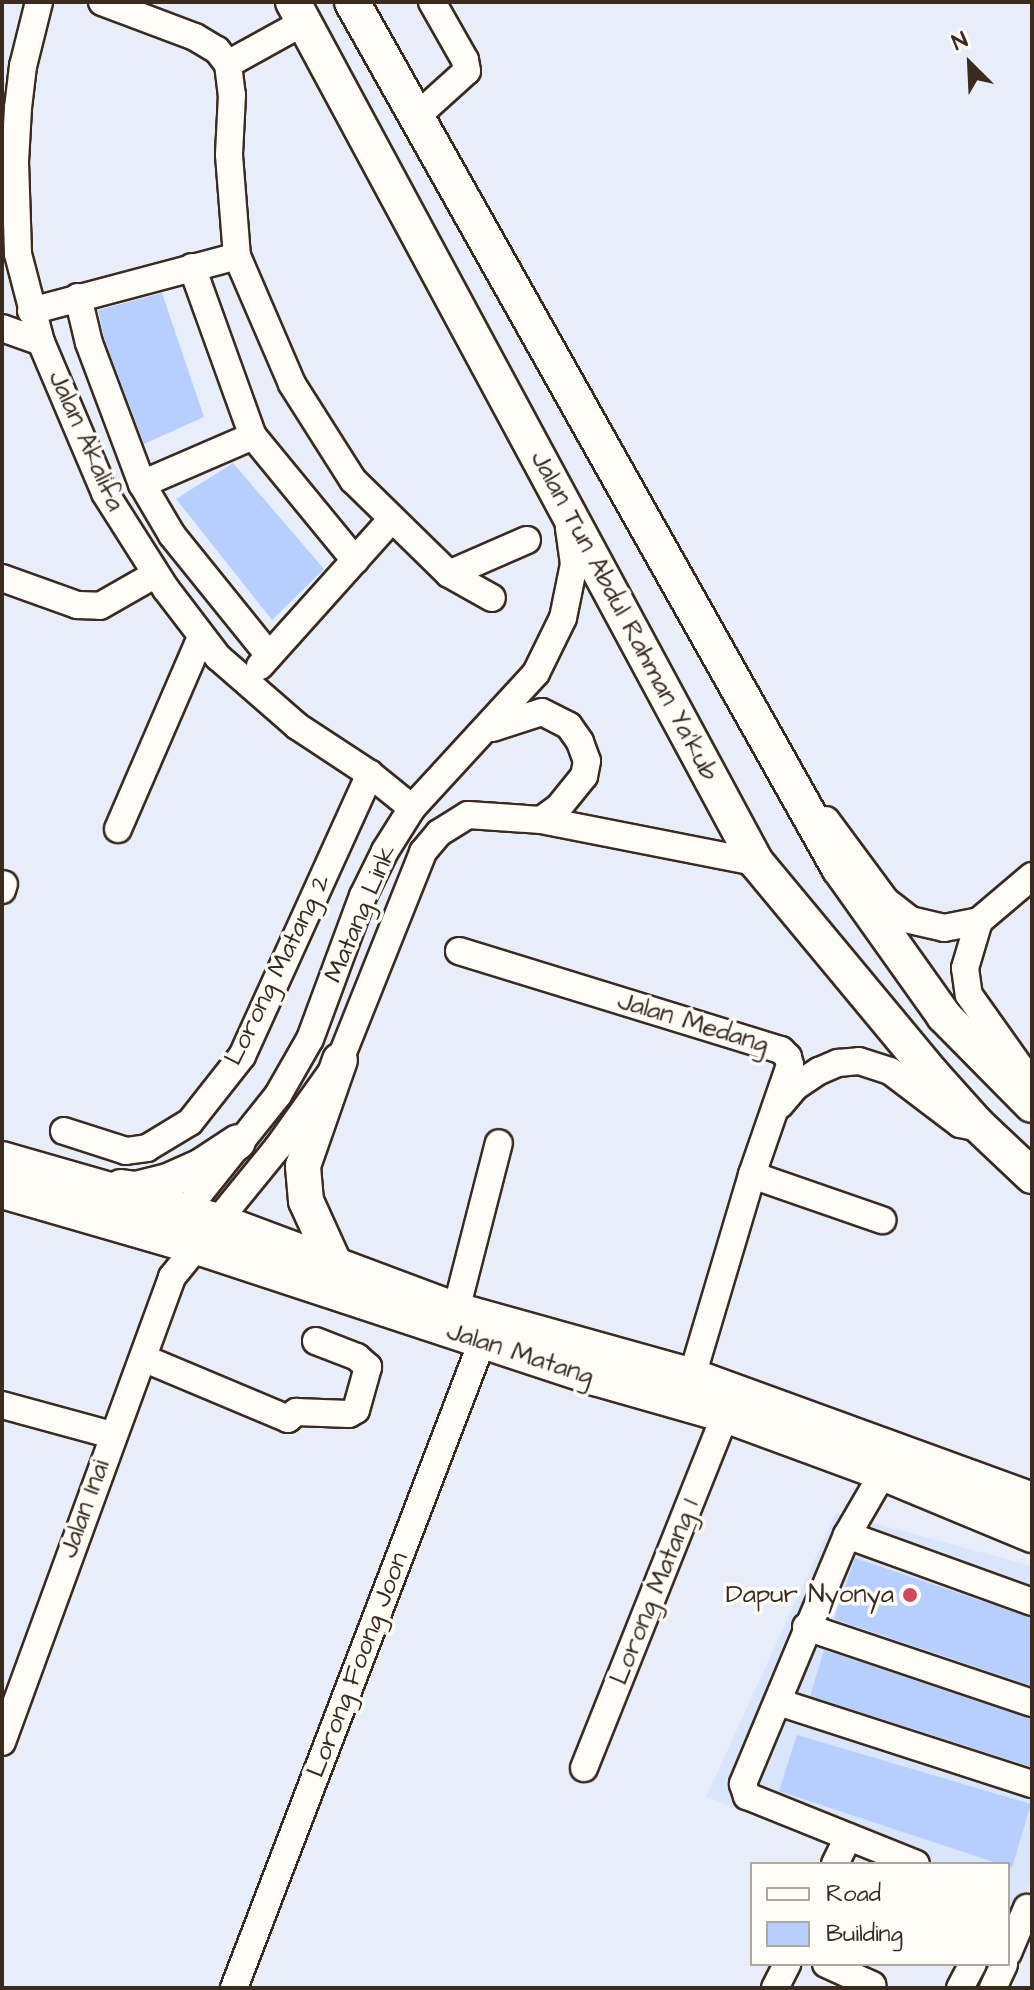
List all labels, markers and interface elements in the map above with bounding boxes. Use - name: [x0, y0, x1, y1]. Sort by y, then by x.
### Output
- north arrow: [930, 24, 1010, 104]
- text: N: [947, 25, 973, 59]
- street label: Jalan Akalifa: [41, 366, 131, 516]
- street label: Jalan Tun Abdul Rahman Ya'kub: [524, 446, 724, 786]
- street label: Matang Link: [318, 841, 404, 987]
- street label: Lorong Matang 2: [218, 869, 338, 1071]
- street label: Jalan Medang: [614, 985, 772, 1061]
- street label: Jalan Matang: [443, 1316, 597, 1392]
- street label: Jalan Inai: [53, 1456, 117, 1562]
- street label: Lorong Matang 1: [604, 1495, 706, 1689]
- street label: Lorong Foong Joon: [301, 1548, 415, 1782]
- place label: Dapur Nyonya: [726, 1579, 894, 1611]
- marker: Dapur Nyonya: [901, 1586, 919, 1604]
- legend: [750, 1862, 1010, 1966]
- text: Road: [826, 1877, 881, 1911]
- text: Building: [826, 1917, 903, 1951]

